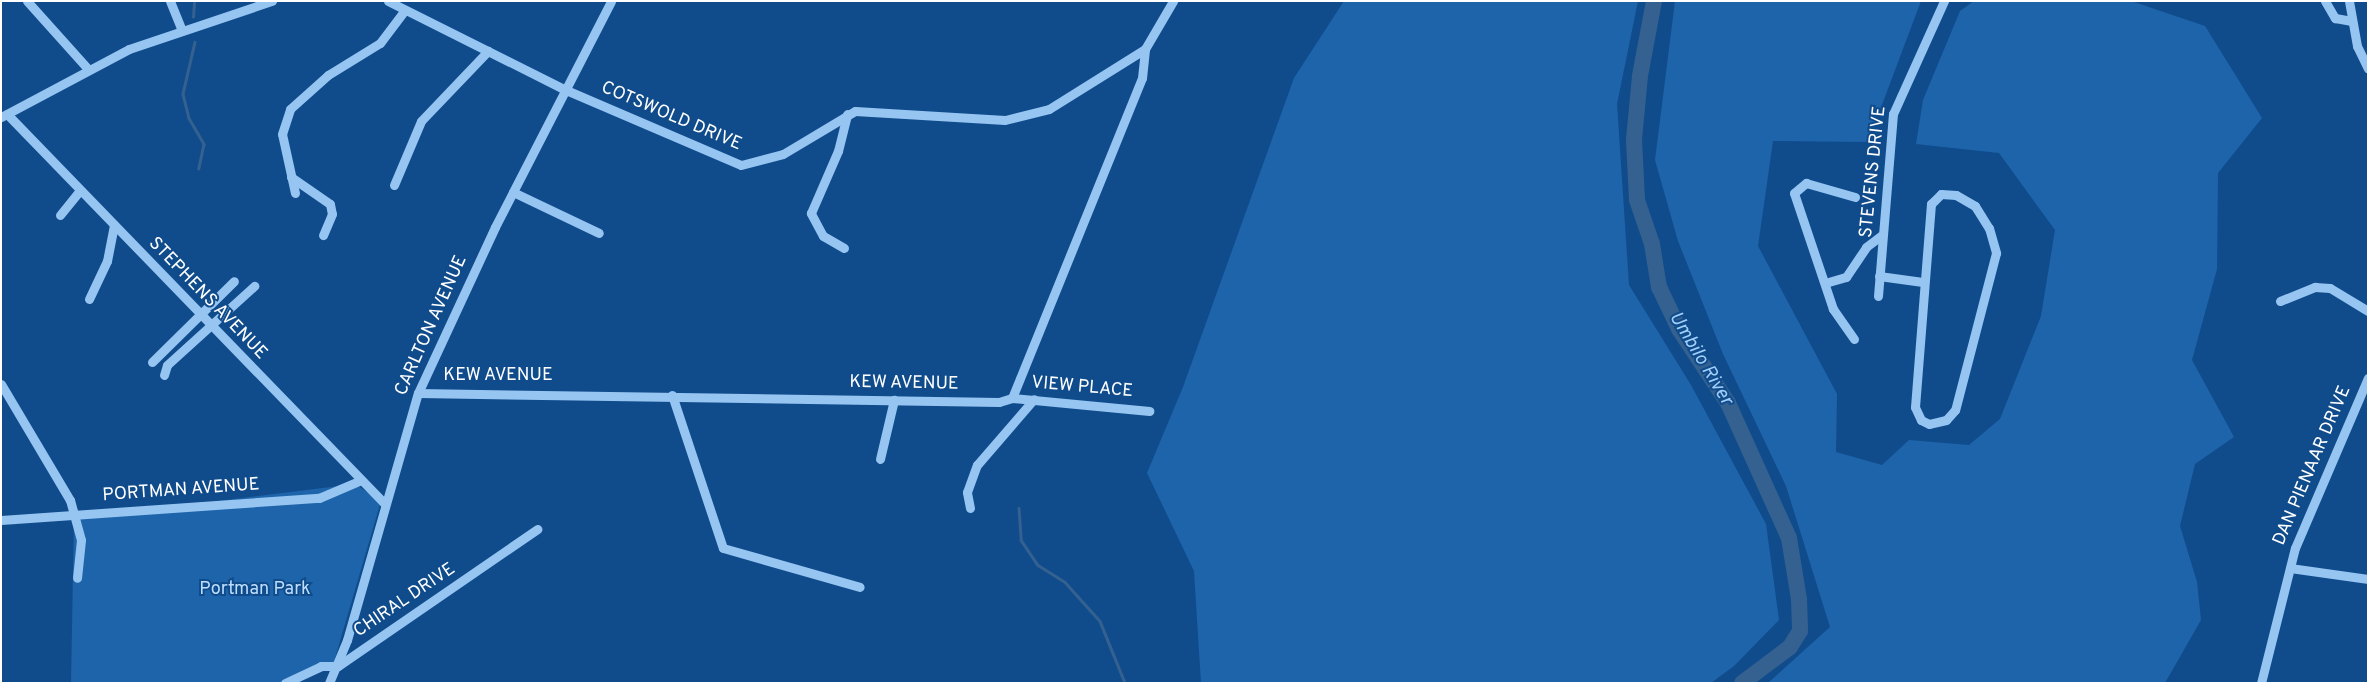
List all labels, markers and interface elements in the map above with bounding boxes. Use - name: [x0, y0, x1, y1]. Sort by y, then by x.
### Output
- street label: COTSWOLD DRIVE: [598, 78, 744, 156]
- street label: STEVENS DRIVE: [1856, 105, 1892, 239]
- street label: STEPHENS AVENUE: [143, 233, 271, 365]
- street label: CARLTON AVENUE: [391, 252, 473, 400]
- water label: Umbilo River: [1663, 308, 1737, 410]
- street label: KEW AVENUE: [443, 365, 553, 387]
- street label: KEW AVENUE: [849, 372, 959, 396]
- street label: VIEW PLACE: [1030, 373, 1134, 403]
- street label: DAN PIENAAR DRIVE: [2270, 383, 2356, 549]
- street label: PORTMAN AVENUE: [101, 475, 261, 507]
- street label: CHIRAL DRIVE: [350, 559, 460, 643]
- park label: Portman Park: [199, 579, 311, 601]

